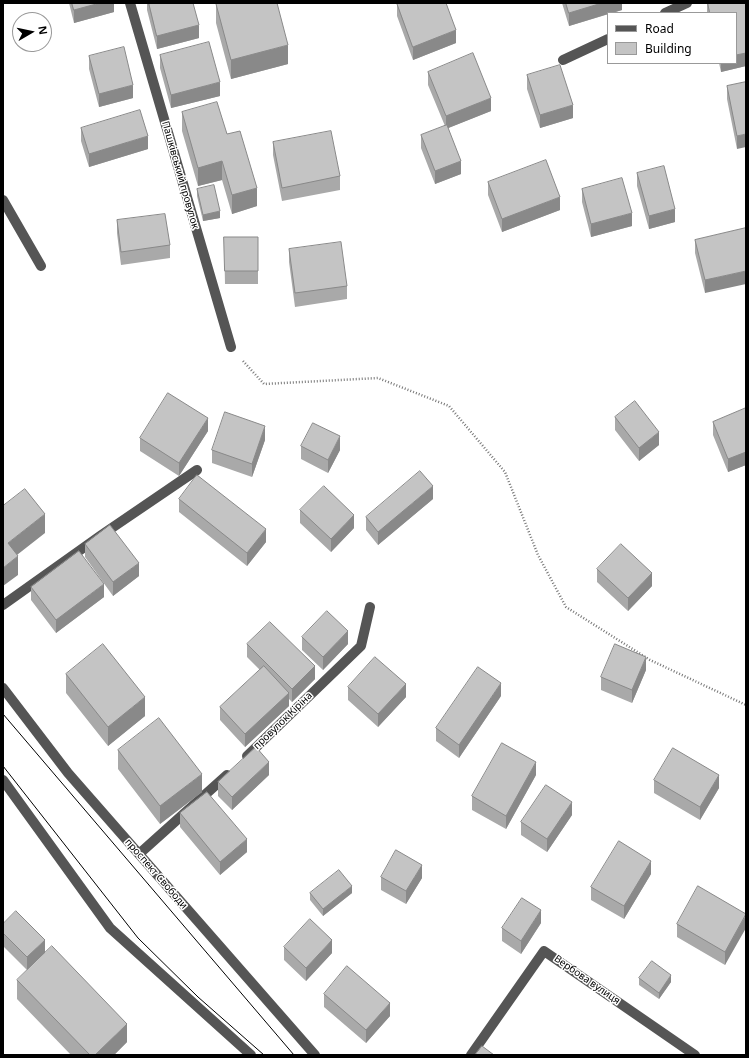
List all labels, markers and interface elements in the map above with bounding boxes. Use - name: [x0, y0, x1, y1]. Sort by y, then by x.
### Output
- north arrow: [12, 12, 52, 52]
- legend: [607, 12, 737, 64]
- text: Road: [645, 20, 674, 37]
- text: N: [35, 25, 51, 36]
- text: Building: [645, 40, 692, 57]
- street label: Пашківський провулок: [159, 120, 201, 230]
- street label: провулок Кіріна: [251, 690, 315, 752]
- street label: проспект Свободи: [122, 836, 190, 912]
- street label: Вербова вулиця: [552, 953, 622, 1007]

